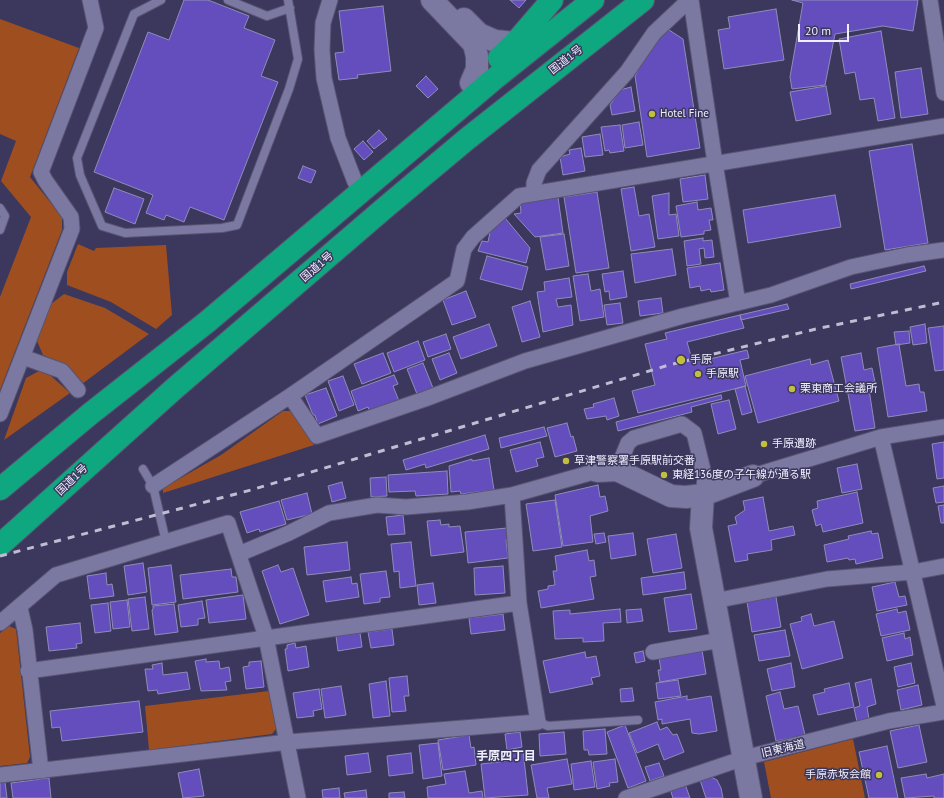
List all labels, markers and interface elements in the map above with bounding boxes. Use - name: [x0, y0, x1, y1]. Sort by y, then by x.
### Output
- scale bar: [800, 16, 851, 42]
- text: 20 m: [805, 23, 831, 38]
- street label: 国道1号: [547, 43, 585, 77]
- place label: Hotel Fine: [660, 107, 709, 121]
- marker: Hotel Fine: [647, 109, 657, 119]
- street label: 国道1号: [298, 249, 336, 285]
- place label: 手原: [690, 353, 712, 367]
- marker: 手原: [675, 354, 687, 366]
- place label: 手原駅: [706, 367, 739, 381]
- marker: 手原駅: [693, 369, 703, 379]
- place label: 栗東商工会議所: [800, 382, 877, 396]
- marker: 栗東商工会議所: [787, 384, 797, 394]
- place label: 手原遺跡: [772, 437, 816, 451]
- marker: 手原遺跡: [759, 439, 769, 449]
- place label: 草津警察署手原駅前交番: [574, 454, 695, 468]
- marker: 草津警察署手原駅前交番: [561, 456, 571, 466]
- street label: 国道1号: [53, 462, 91, 498]
- place label: 東経136度の子午線が通る駅: [672, 468, 811, 482]
- marker: 東経136度の子午線が通る駅: [659, 470, 669, 480]
- street label: 旧東海道: [760, 738, 806, 760]
- district label: 手原四丁目: [476, 750, 536, 764]
- place label: 手原赤坂会館: [805, 768, 871, 782]
- marker: 手原赤坂会館: [874, 770, 884, 780]

